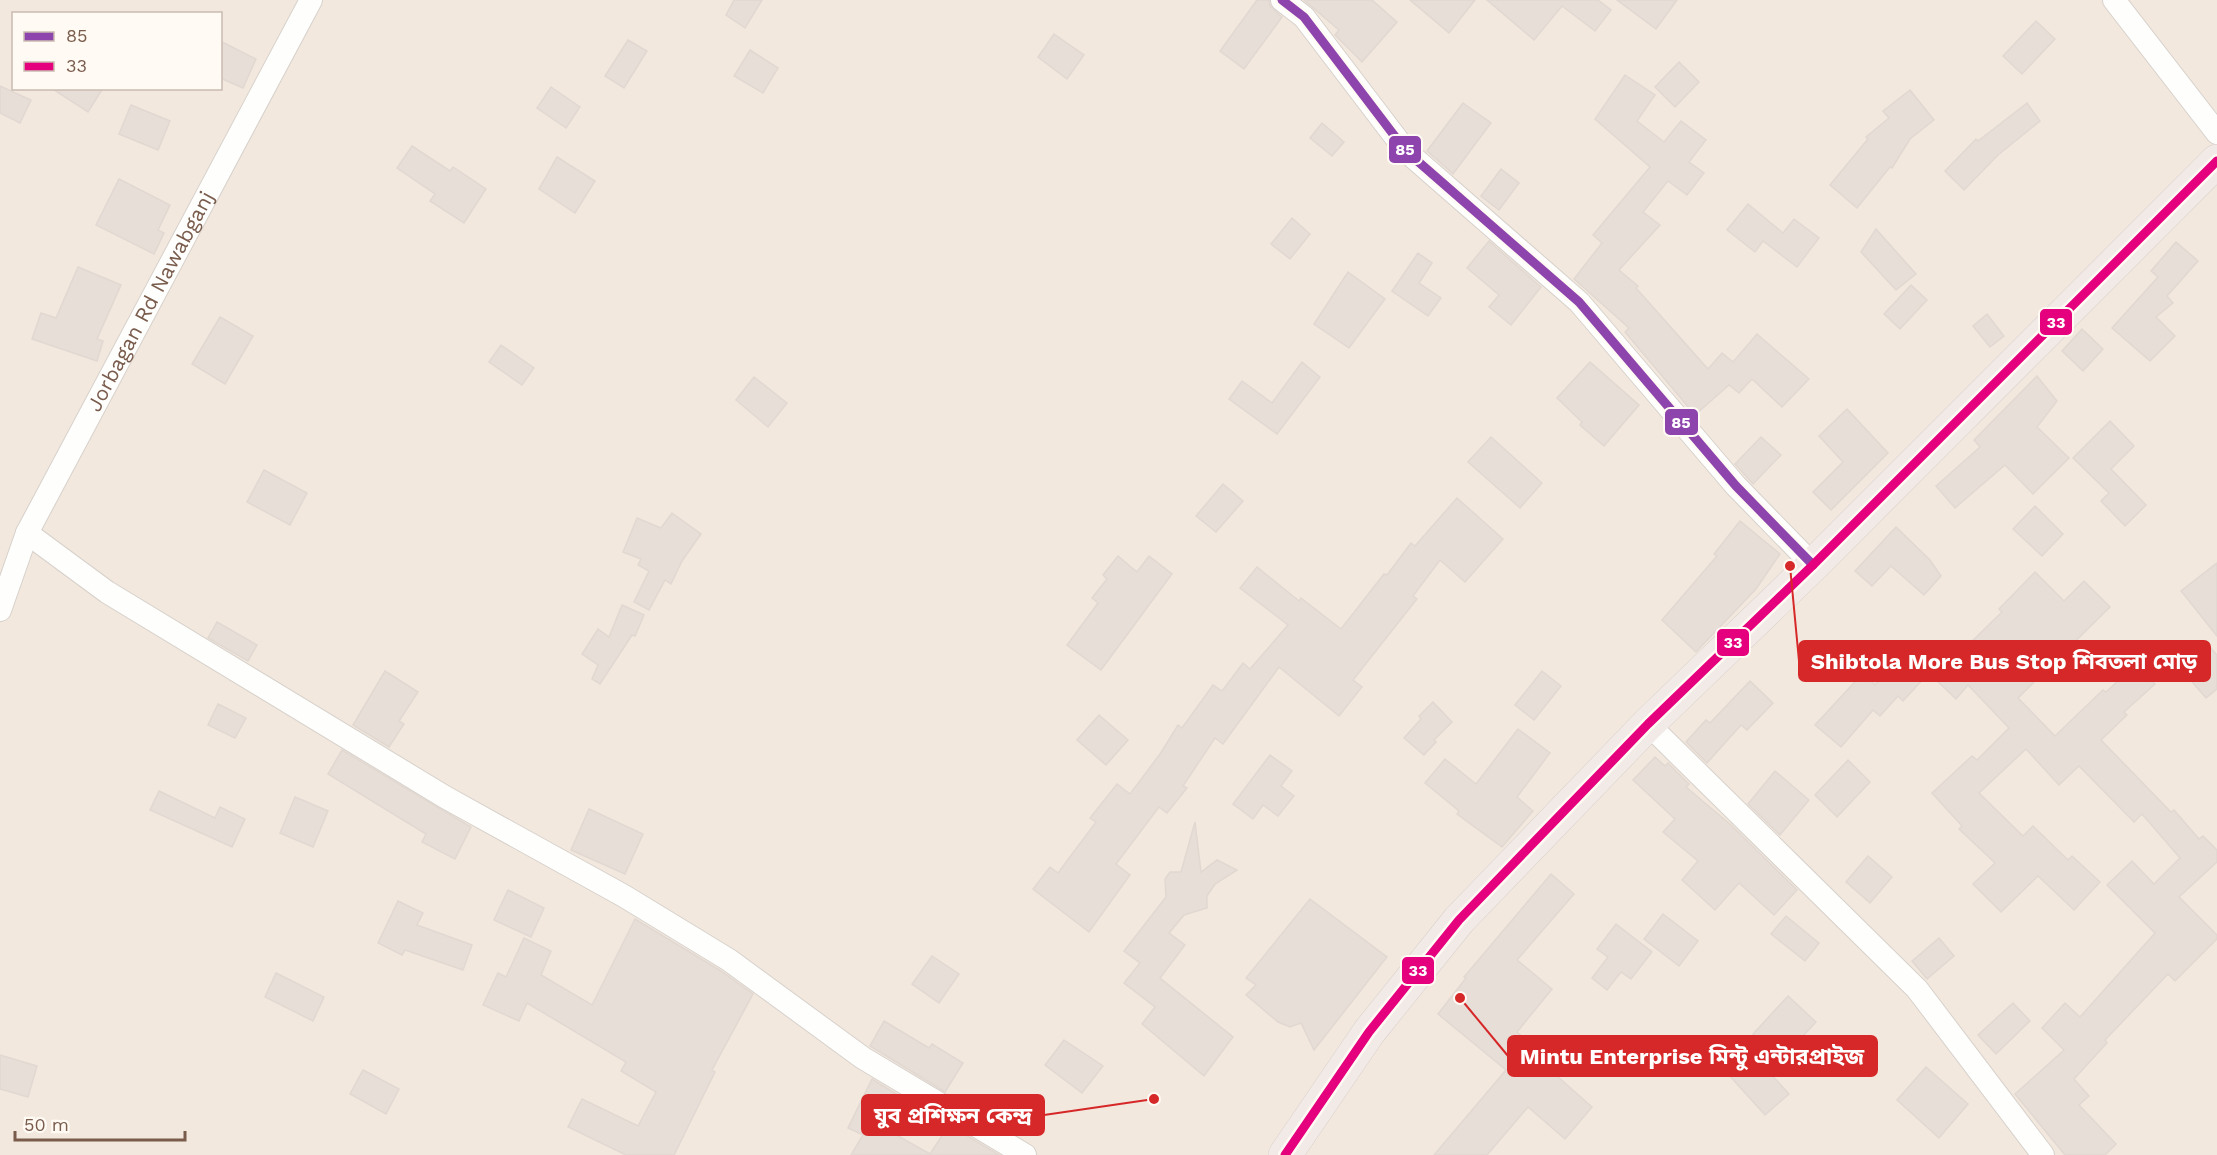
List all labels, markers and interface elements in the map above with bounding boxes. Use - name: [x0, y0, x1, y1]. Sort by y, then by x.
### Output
- legend: [12, 12, 222, 90]
- text: 85: [66, 25, 88, 46]
- text: 33: [66, 55, 87, 76]
- line badge: 85: [1388, 135, 1422, 164]
- text: 85: [1395, 140, 1415, 159]
- street label: Jorbagan Rd Nawabganj: [81, 187, 219, 416]
- line badge: 33: [2039, 308, 2073, 336]
- text: 33: [2047, 313, 2065, 332]
- line badge: 85: [1664, 408, 1699, 436]
- text: 85: [1671, 413, 1691, 432]
- line badge: 33: [1716, 628, 1750, 657]
- text: 33: [1724, 633, 1742, 652]
- callout: Shibtola More Bus Stop শিবতলা মোড়: [1799, 641, 2210, 681]
- text: Shibtola More Bus Stop শিবতলা মোড়: [1811, 649, 2198, 674]
- line badge: 33: [1401, 956, 1435, 985]
- text: 33: [1409, 961, 1427, 980]
- callout: Mintu Enterprise মিন্টু এন্টারপ্রাইজ: [1508, 1036, 1877, 1076]
- text: Mintu Enterprise মিন্টু এন্টারপ্রাইজ: [1520, 1044, 1865, 1071]
- callout: যুব প্রশিক্ষন কেন্দ্র: [862, 1095, 1044, 1135]
- text: যুব প্রশিক্ষন কেন্দ্র: [873, 1103, 1032, 1129]
- scale bar: [15, 1104, 184, 1142]
- text: 50 m: [24, 1114, 69, 1135]

